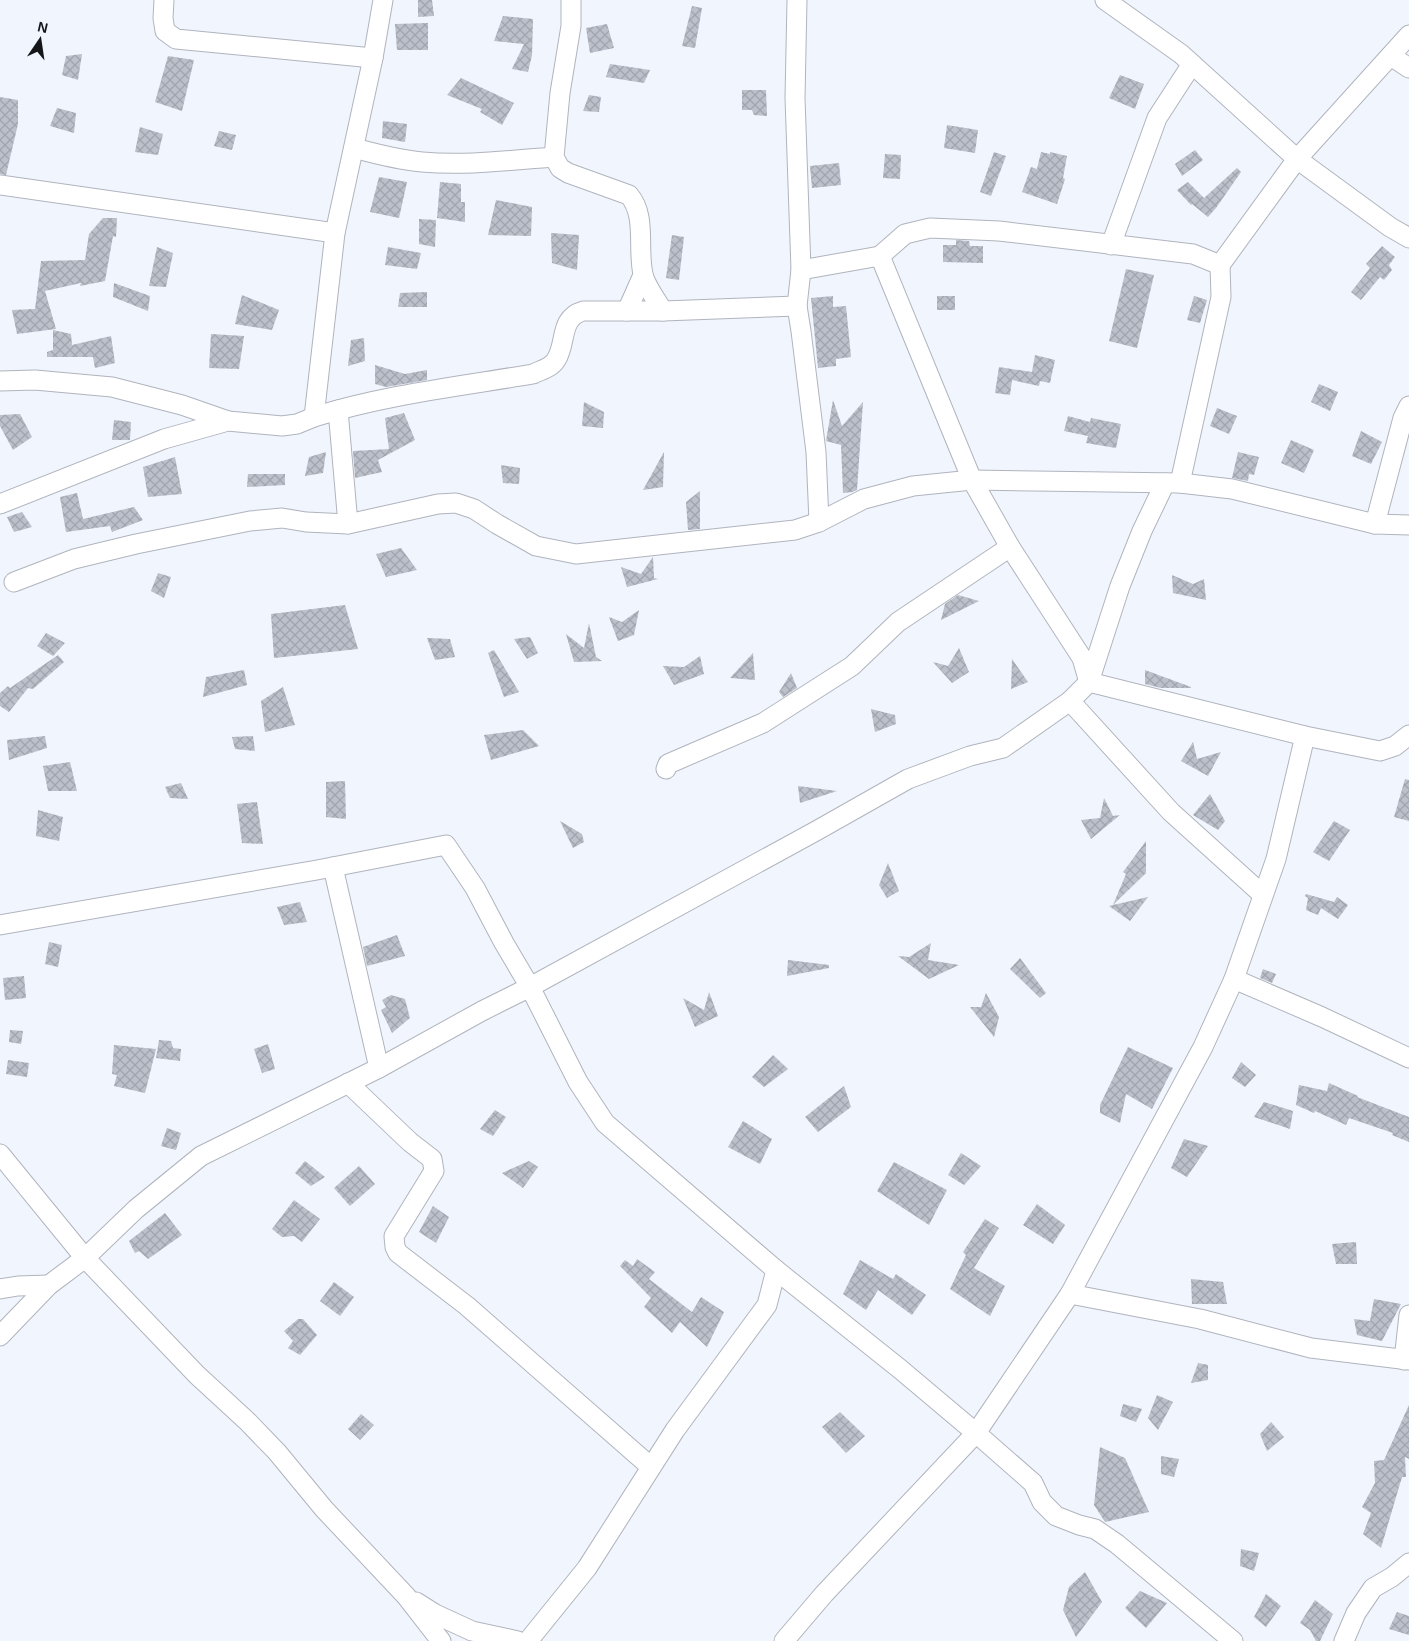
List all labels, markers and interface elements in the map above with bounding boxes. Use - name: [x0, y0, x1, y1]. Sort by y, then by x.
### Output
- north arrow: [15, 15, 65, 65]
- text: N: [36, 18, 50, 36]

